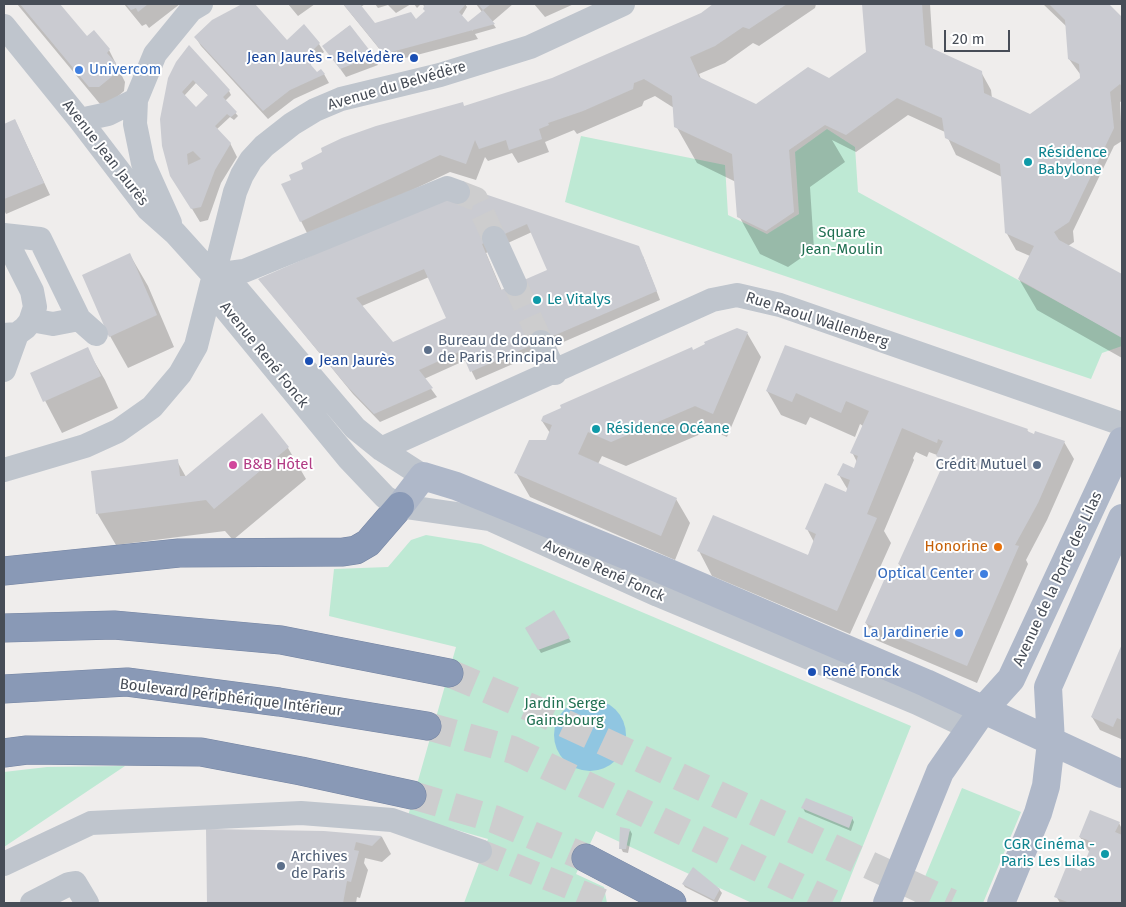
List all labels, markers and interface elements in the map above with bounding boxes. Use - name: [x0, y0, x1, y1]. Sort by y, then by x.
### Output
- scale bar: [946, 20, 1012, 52]
- text: 20 m: [952, 30, 985, 48]
- place label: Jean Jaurès - Belvédère: [247, 49, 404, 67]
- marker: Jean Jaurès - Belvédère: [408, 52, 420, 64]
- street label: Avenue du Belvédère: [326, 58, 468, 114]
- place label: Univercom: [89, 61, 161, 79]
- marker: Univercom: [73, 64, 85, 76]
- street label: Avenue Jean Jaurès: [58, 97, 152, 209]
- place label: Résidence Babylone: [1038, 144, 1107, 179]
- marker: Résidence Babylone: [1022, 156, 1034, 168]
- park label: Square Jean-Moulin: [801, 224, 883, 259]
- street label: Rue Raoul Wallenberg: [743, 288, 891, 352]
- place label: Le Vitalys: [547, 291, 611, 309]
- marker: Le Vitalys: [531, 294, 543, 306]
- street label: Avenue René Fonck: [216, 298, 312, 412]
- place label: Bureau de douane de Paris Principal: [438, 332, 563, 367]
- marker: Bureau de douane de Paris Principal: [422, 344, 434, 356]
- place label: Jean Jaurès: [319, 352, 395, 370]
- marker: Jean Jaurès: [303, 355, 315, 367]
- place label: Résidence Océane: [606, 420, 730, 438]
- marker: Résidence Océane: [590, 423, 602, 435]
- place label: B&B Hôtel: [243, 456, 313, 474]
- place label: Crédit Mutuel: [936, 456, 1027, 474]
- marker: B&B Hôtel: [227, 459, 239, 471]
- marker: Crédit Mutuel: [1031, 459, 1043, 471]
- street label: Avenue de la Porte des Lilas: [1010, 489, 1106, 669]
- street label: Avenue René Fonck: [541, 536, 667, 606]
- place label: Honorine: [925, 538, 988, 556]
- marker: Honorine: [992, 541, 1004, 553]
- place label: Optical Center: [877, 565, 974, 583]
- marker: Optical Center: [978, 568, 990, 580]
- place label: La Jardinerie: [863, 624, 949, 642]
- marker: La Jardinerie: [953, 627, 965, 639]
- place label: René Fonck: [822, 663, 899, 681]
- marker: René Fonck: [806, 666, 818, 678]
- street label: Boulevard Périphérique Intérieur: [119, 675, 343, 721]
- park label: Jardin Serge Gainsbourg: [524, 695, 606, 730]
- place label: CGR Cinéma - Paris Les Lilas: [1001, 836, 1095, 871]
- place label: Archives de Paris: [291, 848, 348, 883]
- marker: CGR Cinéma - Paris Les Lilas: [1099, 848, 1111, 860]
- marker: Archives de Paris: [275, 860, 287, 872]

